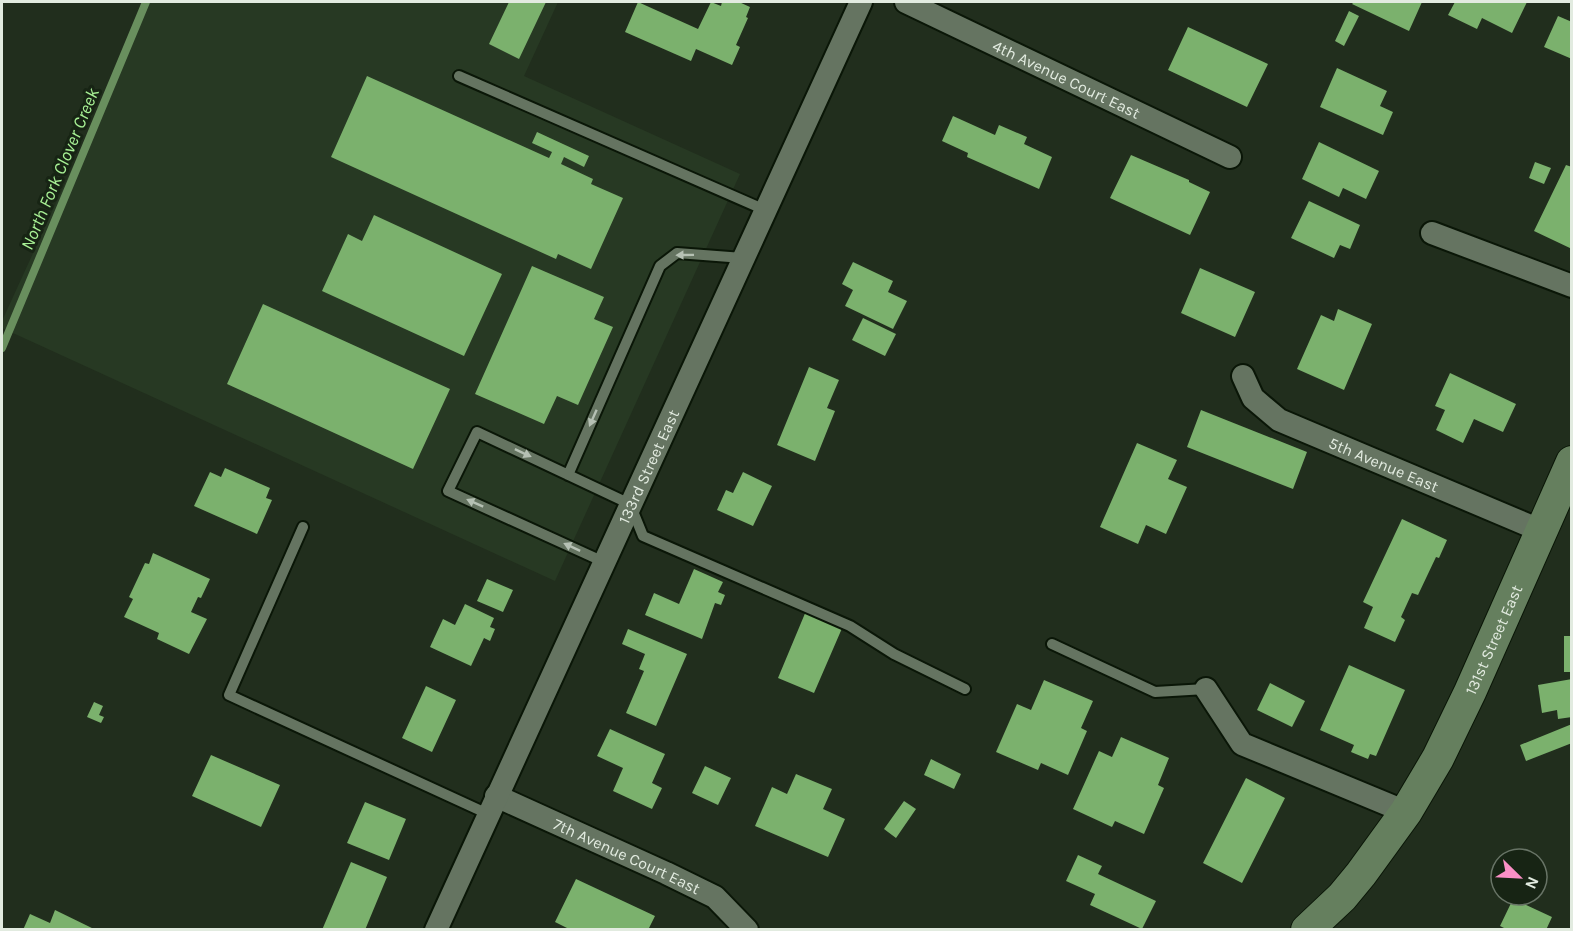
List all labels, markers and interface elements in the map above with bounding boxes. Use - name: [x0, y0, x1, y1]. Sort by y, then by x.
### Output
- street label: 4th Avenue Court East: [990, 36, 1143, 123]
- water label: North Fork Clover Creek: [16, 84, 104, 253]
- one-way arrow: [675, 250, 694, 259]
- street label: 133rd Street East: [614, 406, 683, 527]
- one-way arrow: [588, 409, 598, 427]
- street label: 5th Avenue East: [1326, 433, 1441, 496]
- one-way arrow: [514, 449, 531, 458]
- one-way arrow: [466, 498, 484, 508]
- one-way arrow: [563, 543, 580, 552]
- street label: 131st Street East: [1461, 582, 1526, 698]
- street label: 7th Avenue Court East: [550, 814, 703, 898]
- north arrow: [1489, 847, 1549, 907]
- text: N: [1521, 874, 1543, 892]

